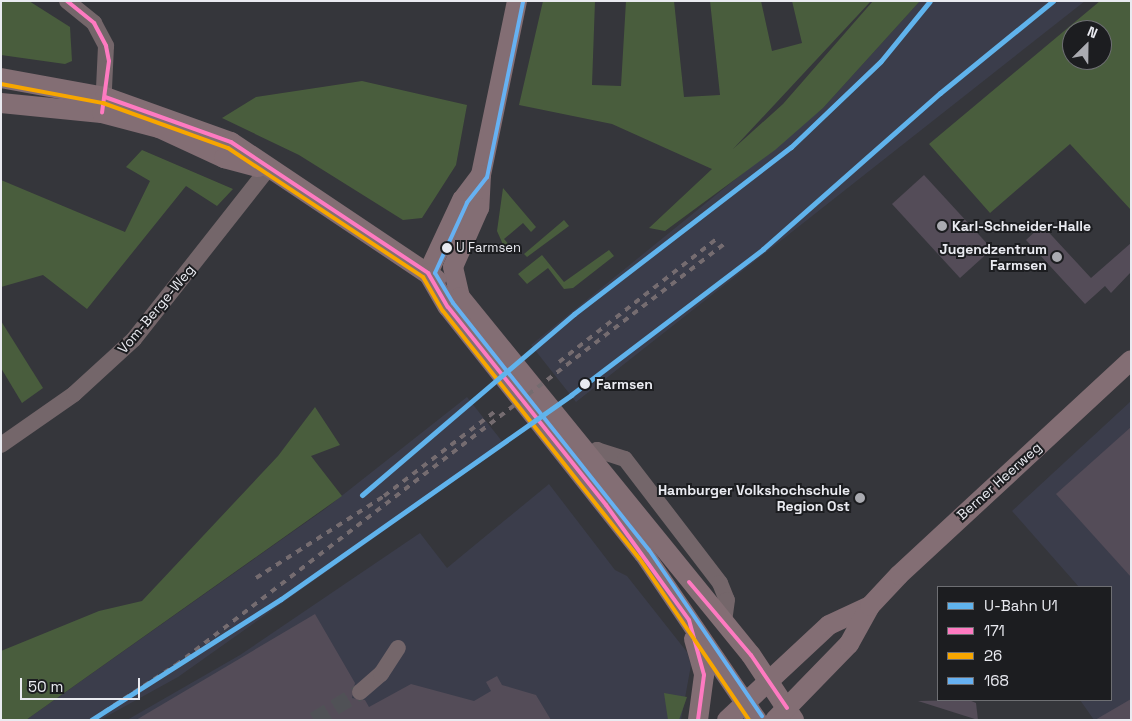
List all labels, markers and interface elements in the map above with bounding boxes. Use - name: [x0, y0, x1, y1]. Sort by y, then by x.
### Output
- north arrow: [1062, 20, 1112, 70]
- text: N: [1085, 22, 1100, 42]
- place label: Karl-Schneider-Halle: [952, 218, 1091, 234]
- marker: Karl-Schneider-Halle: [936, 220, 948, 232]
- place label: U Farmsen: [456, 240, 521, 256]
- place label: Jugendzentrum Farmsen: [940, 241, 1047, 274]
- marker: U Farmsen: [442, 243, 452, 253]
- marker: Jugendzentrum Farmsen: [1051, 251, 1063, 263]
- street label: Vom-Berge-Weg: [114, 261, 198, 357]
- place label: Farmsen: [596, 376, 653, 392]
- marker: Farmsen: [578, 377, 592, 391]
- street label: Berner Heerweg: [953, 439, 1045, 523]
- place label: Hamburger Volkshochschule Region Ost: [658, 482, 850, 514]
- marker: Hamburger Volkshochschule Region Ost: [854, 492, 866, 504]
- legend: [937, 586, 1112, 701]
- text: U-Bahn U1: [984, 596, 1058, 615]
- text: 171: [984, 621, 1005, 640]
- text: 26: [984, 646, 1002, 665]
- scale bar: [22, 668, 142, 700]
- text: 168: [984, 671, 1009, 690]
- text: 50 m: [28, 677, 63, 696]

